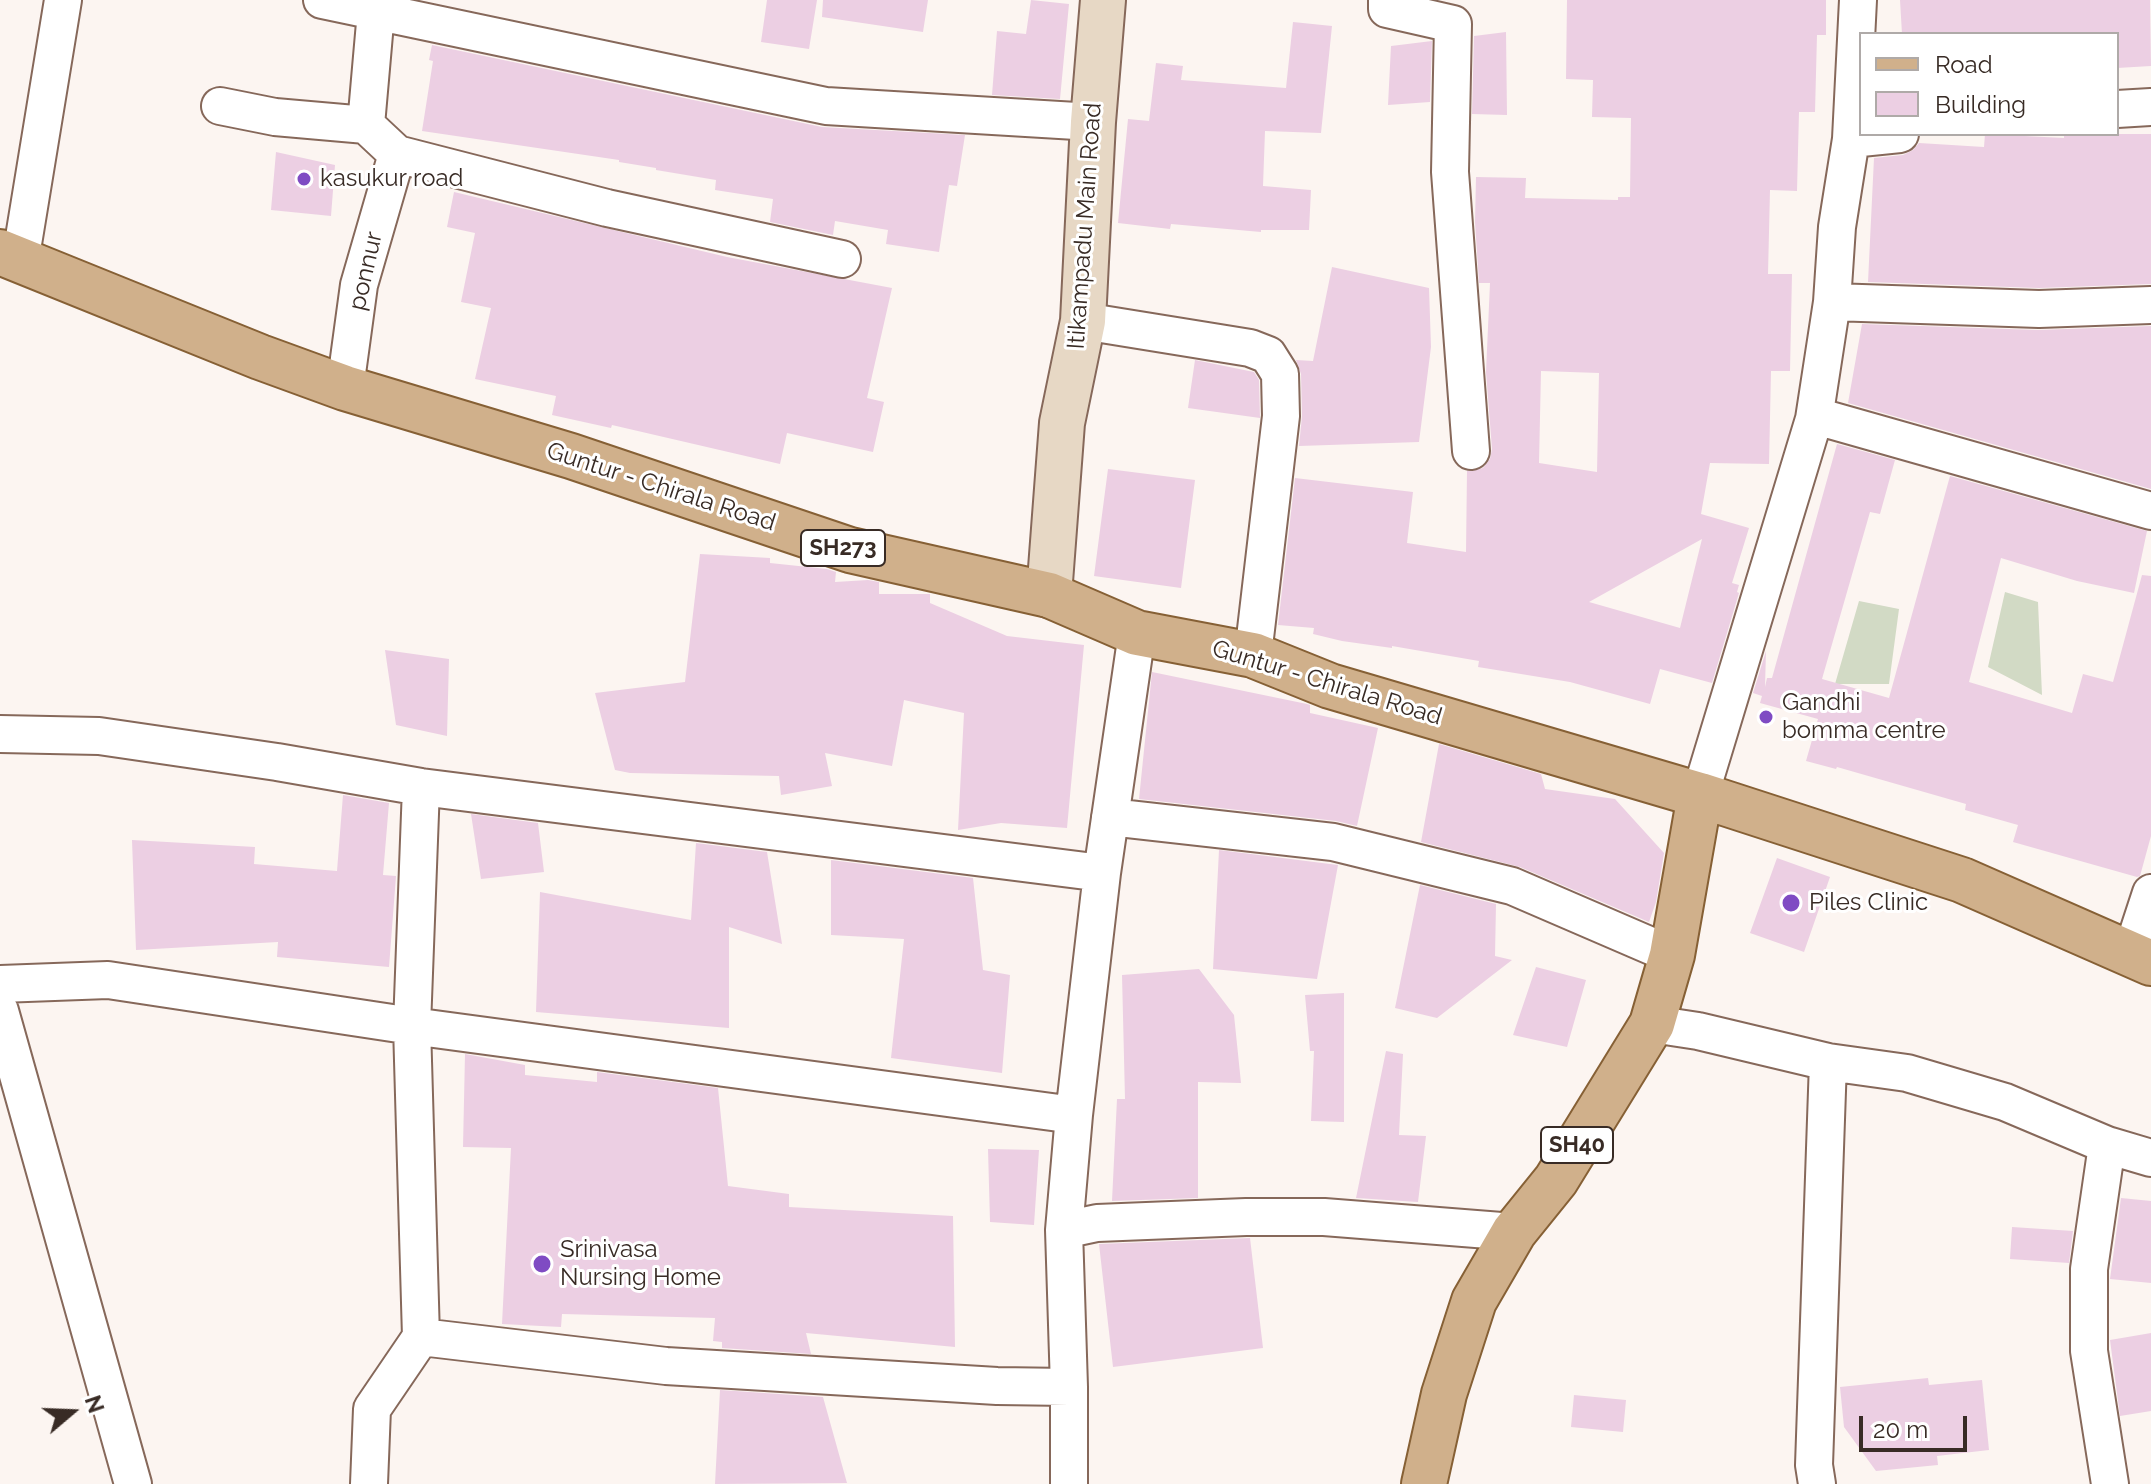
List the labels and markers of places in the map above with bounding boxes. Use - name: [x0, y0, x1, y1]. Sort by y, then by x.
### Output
- place label: kasukur road: [320, 165, 463, 193]
- marker: kasukur road: [295, 170, 313, 188]
- place label: Gandhi bomma centre: [1782, 689, 1946, 745]
- marker: Gandhi bomma centre: [1757, 708, 1775, 726]
- place label: Piles Clinic: [1809, 889, 1928, 917]
- marker: Piles Clinic: [1780, 892, 1802, 914]
- place label: Srinivasa Nursing Home: [560, 1236, 721, 1292]
- marker: Srinivasa Nursing Home: [531, 1253, 553, 1275]

